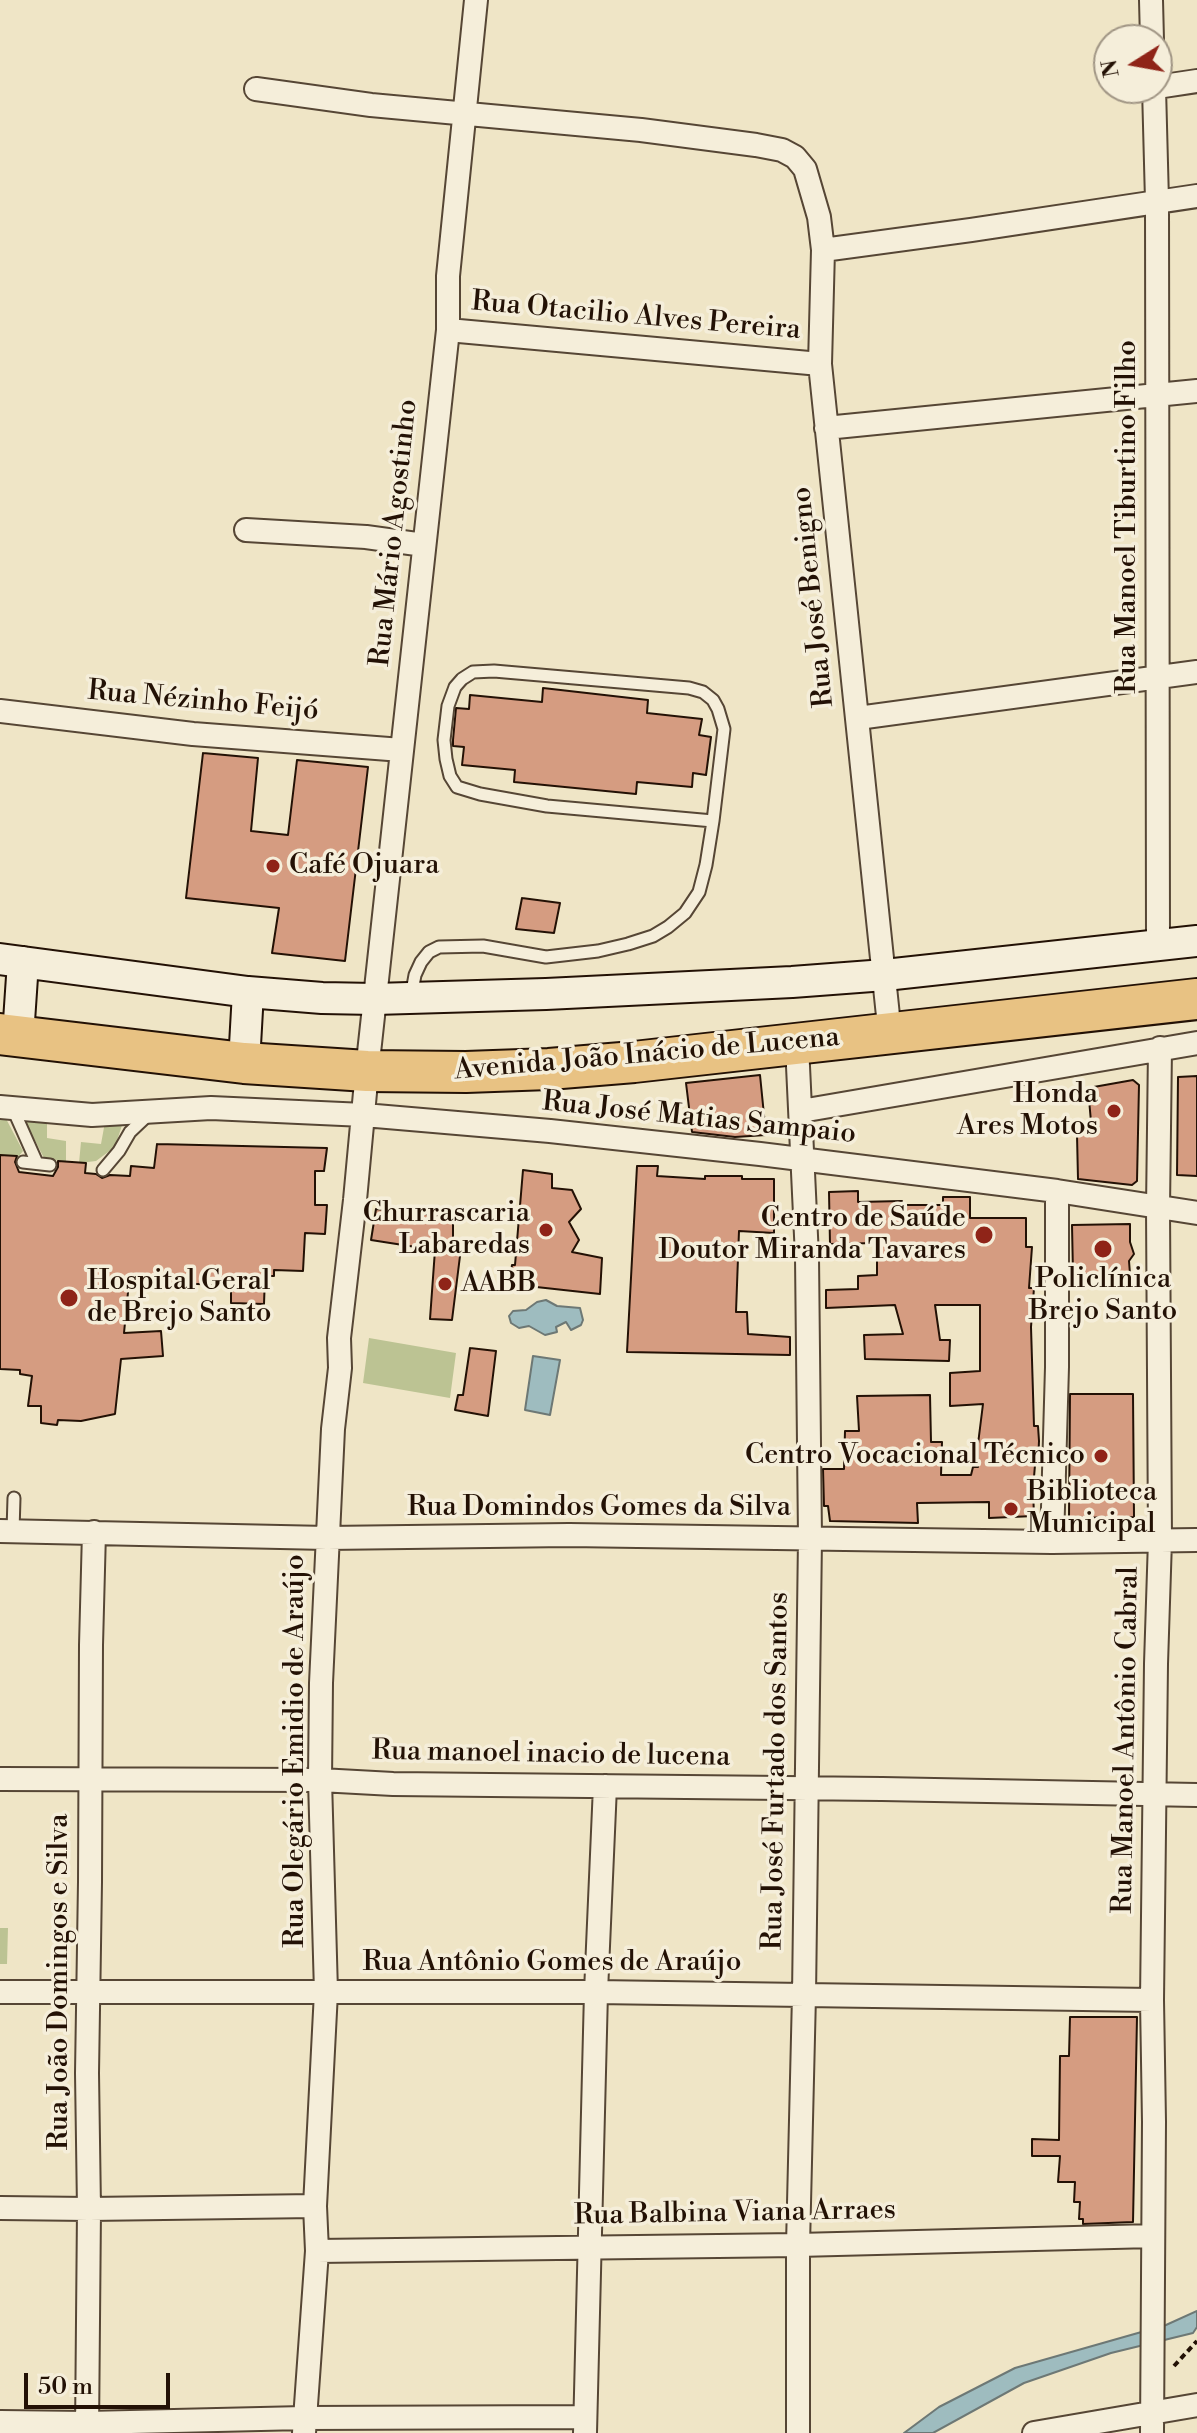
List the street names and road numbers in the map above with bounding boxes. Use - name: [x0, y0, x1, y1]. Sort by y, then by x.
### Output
- street label: Rua Otacilio Alves Pereira: [470, 286, 802, 348]
- street label: Rua Manoel Tiburtino Filho: [1111, 340, 1145, 694]
- street label: Rua Mário Agostinho: [364, 398, 426, 668]
- street label: Rua José Benigno: [786, 485, 842, 709]
- street label: Rua Nézinho Feijó: [86, 675, 320, 729]
- street label: Avenida João Inácio de Lucena: [453, 1021, 841, 1089]
- street label: Rua José Matias Sampaio: [540, 1086, 858, 1152]
- street label: Rua Domindos Gomes da Silva: [407, 1491, 791, 1525]
- street label: Rua Olegário Emidio de Araújo: [279, 1554, 313, 1948]
- street label: Rua Manoel Antônio Cabral: [1107, 1566, 1147, 1914]
- street label: Rua José Furtado dos Santos: [757, 1592, 797, 1950]
- street label: Rua manoel inacio de lucena: [371, 1735, 731, 1775]
- street label: Rua João Domingos e Silva: [43, 1814, 77, 2150]
- street label: Rua Antônio Gomes de Araújo: [362, 1946, 742, 1980]
- street label: Rua Balbina Viana Arraes: [574, 2194, 896, 2234]

